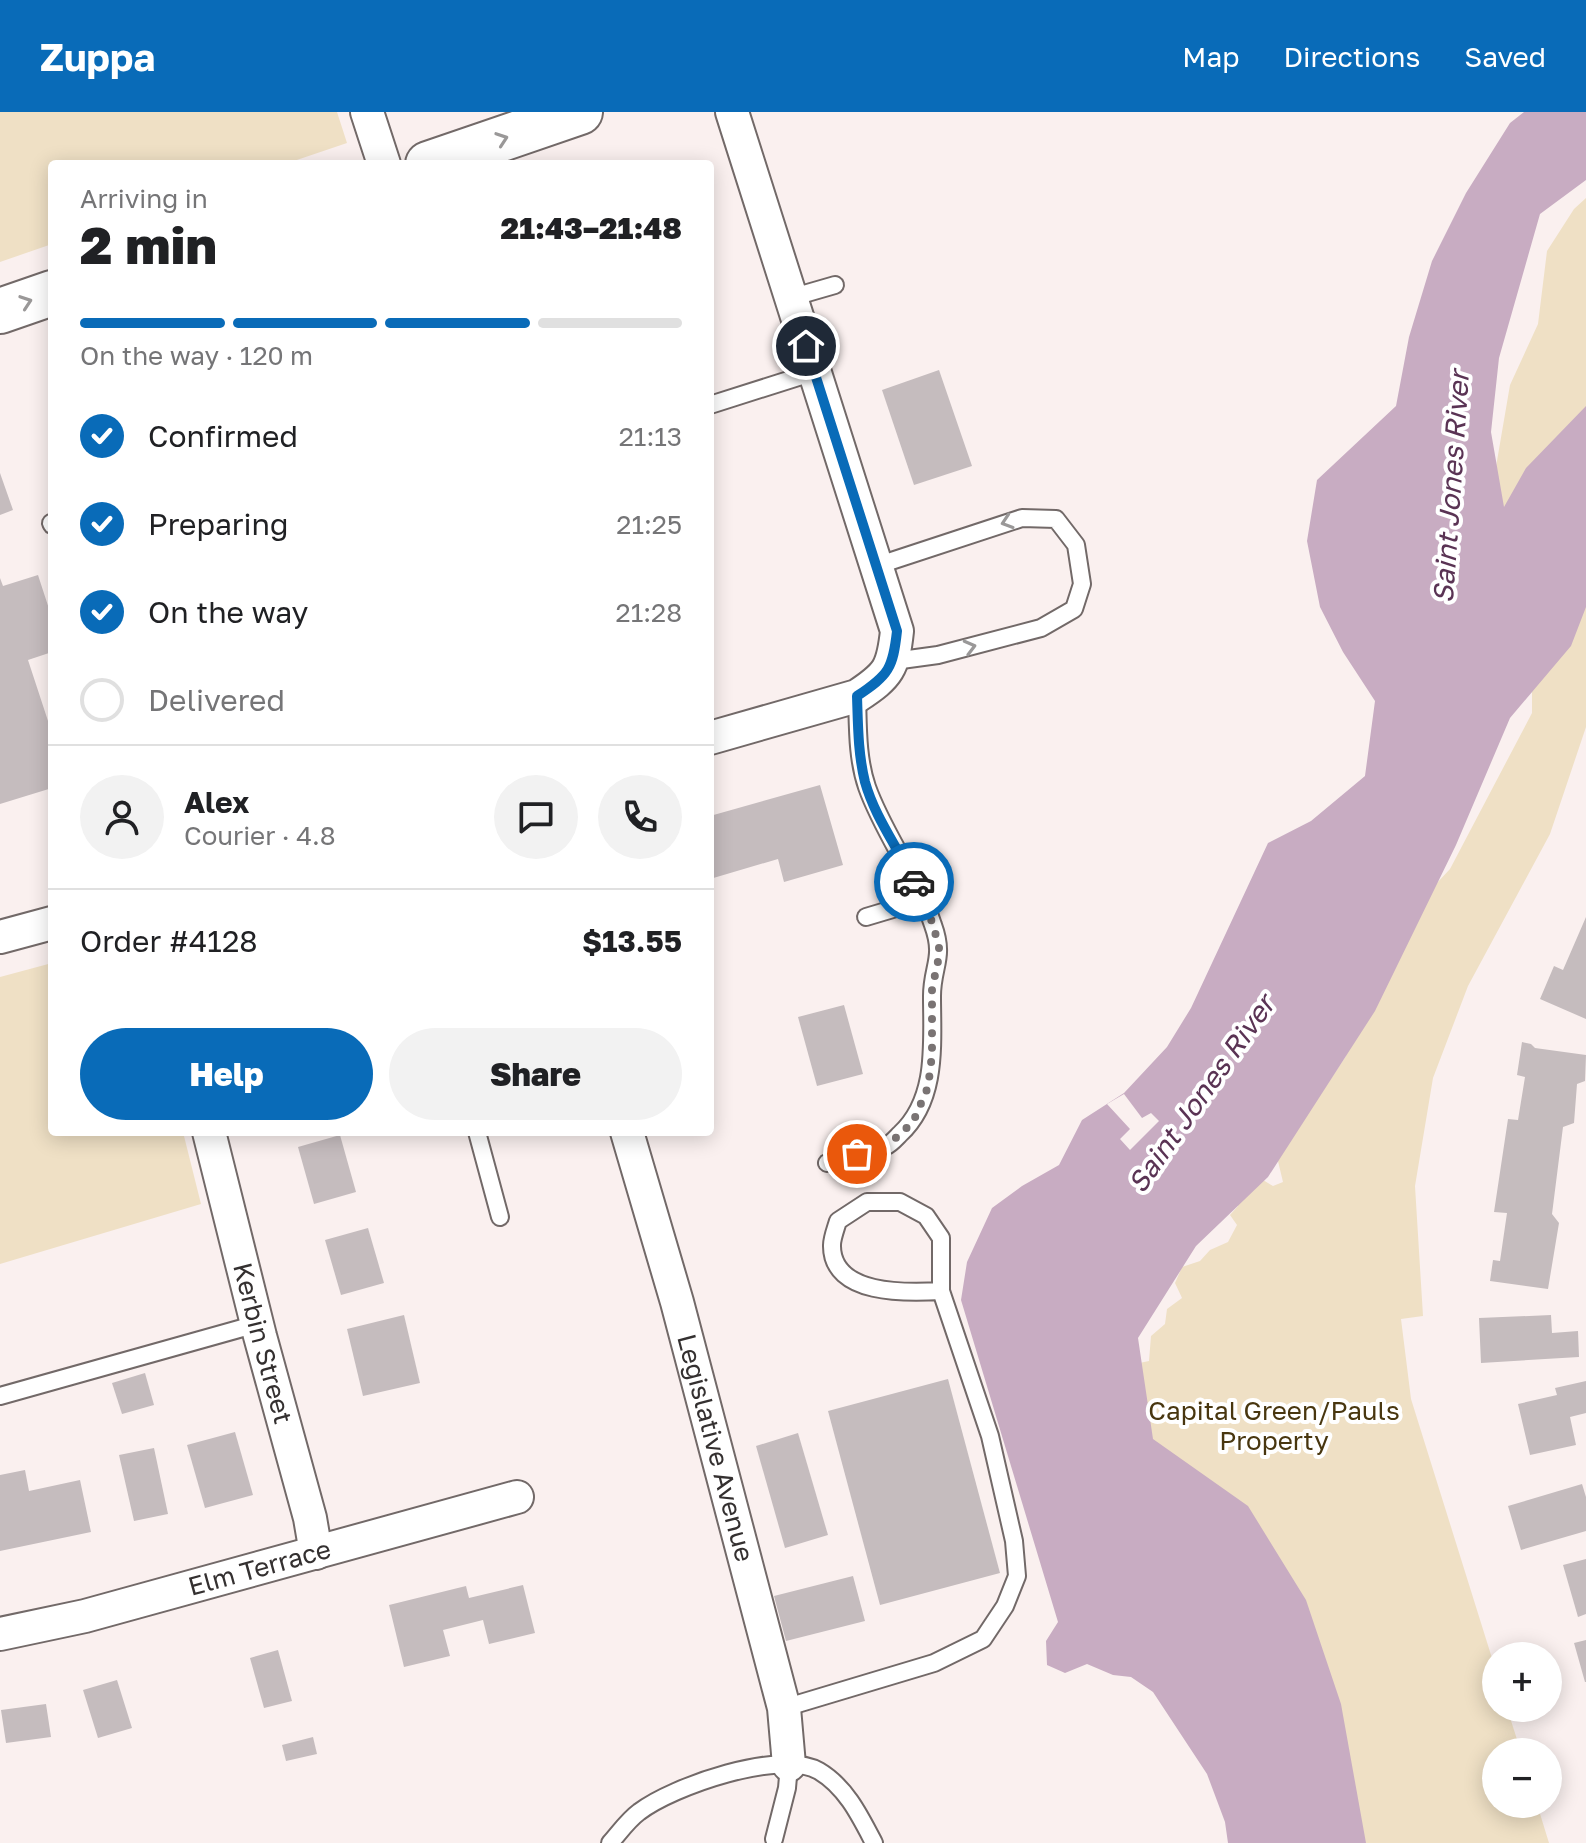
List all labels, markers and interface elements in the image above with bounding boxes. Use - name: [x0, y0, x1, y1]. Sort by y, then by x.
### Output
- text: Zuppa: [40, 34, 155, 79]
- text: Map: [1182, 40, 1239, 73]
- text: Directions: [1283, 40, 1420, 73]
- text: Saved: [1464, 40, 1546, 73]
- one-way arrow: [494, 132, 508, 148]
- text: Arriving in: [80, 183, 208, 214]
- text: 21:43–21:48: [501, 210, 682, 246]
- text: 2 min: [80, 213, 217, 275]
- one-way arrow: [18, 295, 32, 312]
- pin: [772, 312, 840, 380]
- icon: home: [784, 324, 828, 368]
- text: On the way · 120 m: [80, 340, 313, 371]
- water label: Saint Jones River: [1426, 366, 1475, 604]
- icon: check: [80, 414, 124, 458]
- text: Confirmed: [148, 418, 298, 454]
- text: 21:13: [619, 421, 682, 452]
- icon: check: [80, 502, 124, 546]
- text: Preparing: [148, 506, 289, 542]
- text: 21:25: [616, 509, 682, 540]
- one-way arrow: [1001, 513, 1015, 529]
- icon: check: [80, 590, 124, 634]
- text: On the way: [148, 594, 308, 630]
- text: 21:28: [616, 597, 682, 628]
- one-way arrow: [963, 639, 977, 656]
- text: Delivered: [148, 682, 285, 718]
- button: person: [80, 775, 164, 859]
- button: chat: [494, 775, 578, 859]
- button: phone: [598, 775, 682, 859]
- text: Alex: [184, 784, 249, 820]
- text: Courier · 4.8: [184, 820, 336, 851]
- courier: [874, 842, 954, 922]
- icon: car: [892, 860, 936, 904]
- text: Order #4128: [80, 923, 258, 959]
- text: $13.55: [582, 923, 682, 959]
- water label: Saint Jones River: [1120, 986, 1283, 1199]
- button: Help: [80, 1028, 373, 1120]
- button: Share: [389, 1028, 682, 1120]
- pin: [823, 1120, 891, 1188]
- icon: bag: [835, 1132, 879, 1176]
- street label: Kerbin Street: [227, 1260, 299, 1427]
- street label: Legislative Avenue: [671, 1331, 761, 1565]
- park label: Capital Green/Pauls Property: [1148, 1395, 1400, 1456]
- street label: Elm Terrace: [185, 1533, 334, 1602]
- map controls: [1482, 1642, 1562, 1818]
- button: +: [1482, 1642, 1562, 1722]
- button: −: [1482, 1738, 1562, 1818]

